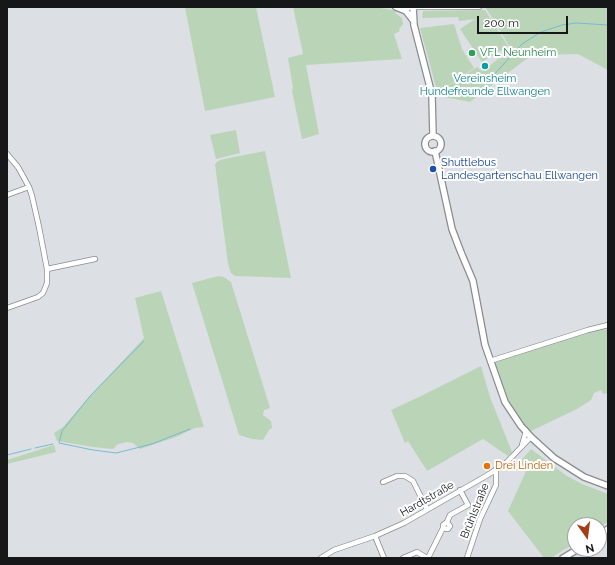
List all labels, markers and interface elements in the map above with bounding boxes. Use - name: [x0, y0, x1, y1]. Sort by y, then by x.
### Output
- scale bar: [479, 8, 570, 34]
- text: 200 m: [484, 16, 519, 30]
- place label: VFL Neunheim: [480, 46, 556, 60]
- marker: VFL Neunheim: [467, 48, 477, 58]
- marker: Vereinsheim Hundefreunde Ellwangen: [480, 61, 490, 71]
- place label: Vereinsheim Hundefreunde Ellwangen: [420, 72, 550, 98]
- place label: Shuttlebus Landesgartenschau Ellwangen: [441, 156, 598, 182]
- marker: Shuttlebus Landesgartenschau Ellwangen: [428, 164, 438, 174]
- place label: Drei Linden: [495, 459, 553, 473]
- marker: Drei Linden: [482, 461, 492, 471]
- street label: Hardtstraße: [398, 478, 456, 520]
- street label: Brühlstraße: [458, 481, 492, 541]
- north arrow: [567, 517, 607, 557]
- text: N: [584, 541, 595, 555]

